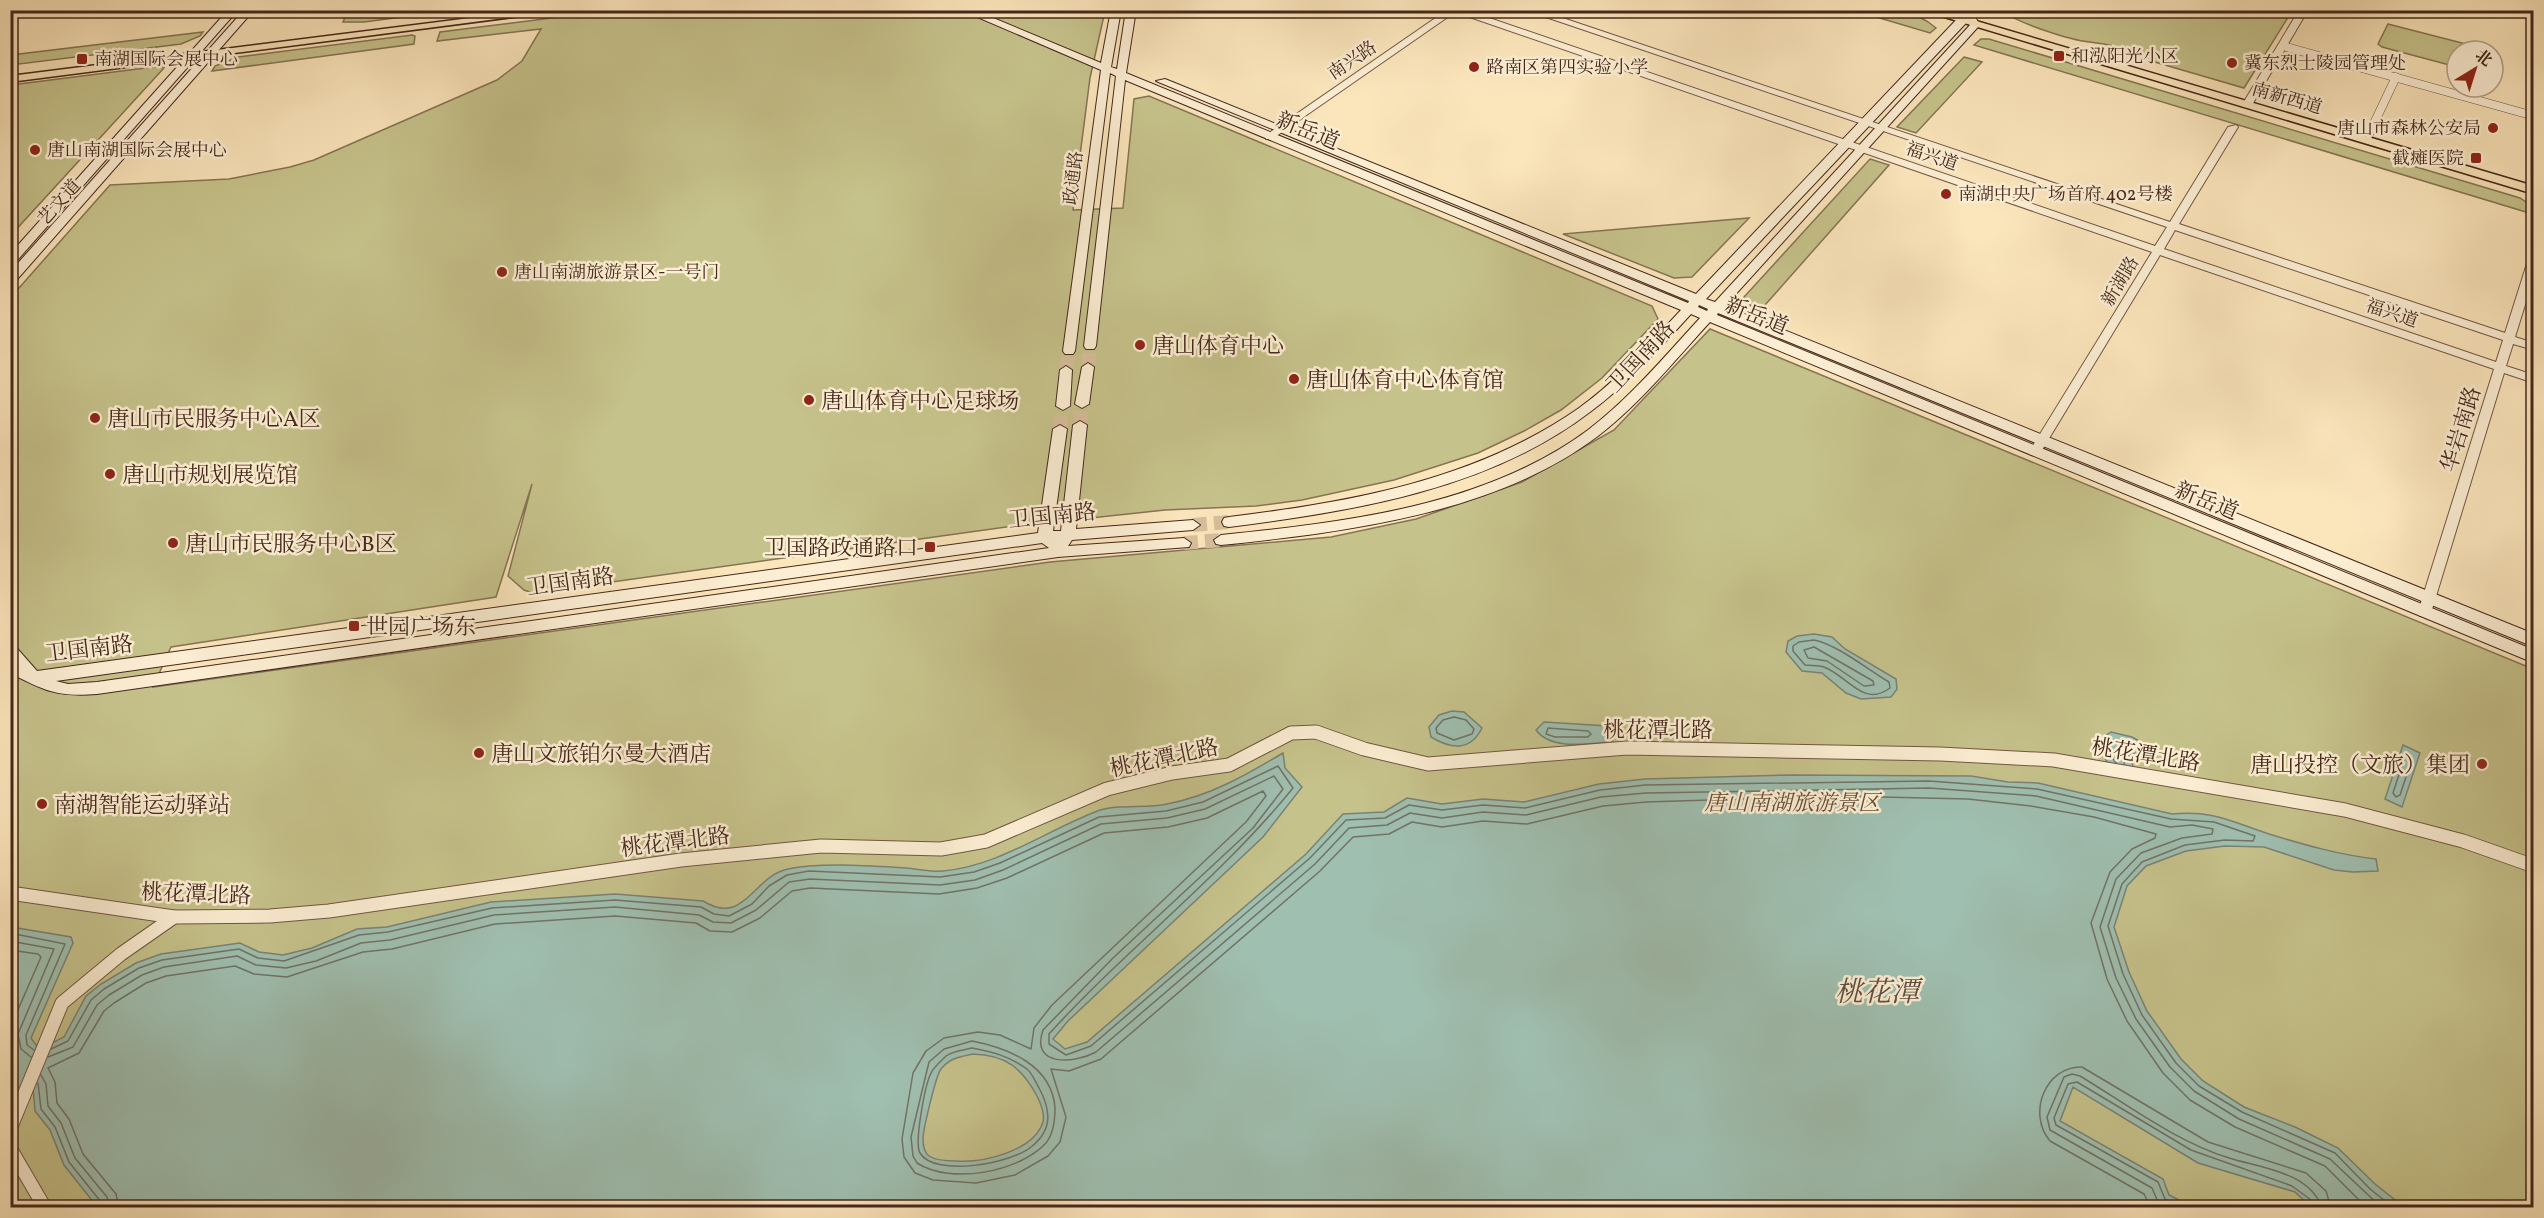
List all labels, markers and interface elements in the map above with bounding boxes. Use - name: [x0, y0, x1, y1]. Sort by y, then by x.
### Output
- street label: 南兴路: [1323, 36, 1382, 87]
- north arrow: [2445, 39, 2505, 99]
- place label: 和泓阳光小区: [2071, 45, 2179, 70]
- text: 北: [2470, 45, 2496, 72]
- place label: 南湖国际会展中心: [94, 48, 238, 73]
- marker: 和泓阳光小区: [2052, 49, 2066, 63]
- marker: 南湖国际会展中心: [75, 52, 89, 66]
- place label: 冀东烈士陵园管理处: [2244, 52, 2406, 77]
- place label: 路南区第四实验小学: [1486, 56, 1648, 81]
- marker: 冀东烈士陵园管理处: [2225, 56, 2239, 70]
- marker: 路南区第四实验小学: [1467, 60, 1481, 74]
- street label: 南新西道: [2249, 78, 2325, 121]
- street label: 新岳道: [1271, 106, 1343, 159]
- place label: 唐山市森林公安局: [2337, 117, 2481, 142]
- marker: 唐山市森林公安局: [2486, 121, 2500, 135]
- street label: 福兴道: [1902, 137, 1961, 178]
- place label: 唐山南湖国际会展中心: [47, 139, 227, 164]
- marker: 唐山南湖国际会展中心: [28, 143, 42, 157]
- place label: 截瘫医院: [2392, 147, 2464, 172]
- street label: 政通路: [1059, 150, 1090, 207]
- marker: 截瘫医院: [2469, 151, 2483, 165]
- street label: 艺文道: [33, 175, 87, 231]
- place label: 南湖中央广场首府 402号楼: [1958, 183, 2172, 208]
- marker: 南湖中央广场首府 402号楼: [1939, 187, 1953, 201]
- street label: 新湖路: [2097, 252, 2146, 311]
- place label: 唐山南湖旅游景区-一号门: [514, 261, 720, 286]
- marker: 唐山南湖旅游景区-一号门: [495, 265, 509, 279]
- street label: 新岳道: [1720, 291, 1792, 344]
- street label: 福兴道: [2362, 294, 2421, 335]
- street label: 卫国南路: [1600, 315, 1683, 400]
- place label: 唐山体育中心: [1152, 332, 1284, 363]
- marker: 唐山体育中心: [1133, 338, 1147, 352]
- place label: 唐山体育中心体育馆: [1306, 366, 1504, 397]
- marker: 唐山体育中心体育馆: [1287, 372, 1301, 386]
- street label: 华岩南路: [2435, 383, 2490, 476]
- place label: 唐山体育中心足球场: [821, 387, 1019, 418]
- marker: 唐山体育中心足球场: [802, 393, 816, 407]
- place label: 唐山市民服务中心A区: [107, 405, 321, 436]
- marker: 唐山市民服务中心A区: [88, 411, 102, 425]
- place label: 唐山市规划展览馆: [122, 461, 298, 492]
- marker: 唐山市规划展览馆: [103, 467, 117, 481]
- street label: 新岳道: [2170, 476, 2242, 529]
- street label: 卫国南路: [1007, 497, 1098, 538]
- place label: 唐山市民服务中心B区: [185, 530, 397, 561]
- place label: 卫国路政通路口: [764, 534, 918, 565]
- marker: 唐山市民服务中心B区: [166, 536, 180, 550]
- marker: 卫国路政通路口: [923, 540, 937, 554]
- street label: 卫国南路: [525, 562, 616, 605]
- place label: 世园广场东: [366, 613, 476, 644]
- marker: 世园广场东: [347, 619, 361, 633]
- street label: 卫国南路: [44, 630, 135, 671]
- street label: 桃花潭北路: [1603, 716, 1713, 747]
- street label: 桃花潭北路: [1107, 733, 1222, 786]
- street label: 桃花潭北路: [2089, 733, 2202, 780]
- place label: 唐山文旅铂尔曼大酒店: [491, 740, 711, 771]
- marker: 唐山文旅铂尔曼大酒店: [472, 746, 486, 760]
- place label: 唐山投控（文旅）集团: [2250, 751, 2470, 782]
- marker: 唐山投控（文旅）集团: [2475, 757, 2489, 771]
- park label: 唐山南湖旅游景区: [1704, 789, 1883, 820]
- place label: 南湖智能运动驿站: [54, 791, 230, 822]
- marker: 南湖智能运动驿站: [35, 797, 49, 811]
- street label: 桃花潭北路: [619, 821, 732, 866]
- street label: 桃花潭北路: [140, 878, 251, 913]
- water label: 桃花潭: [1835, 974, 1924, 1013]

